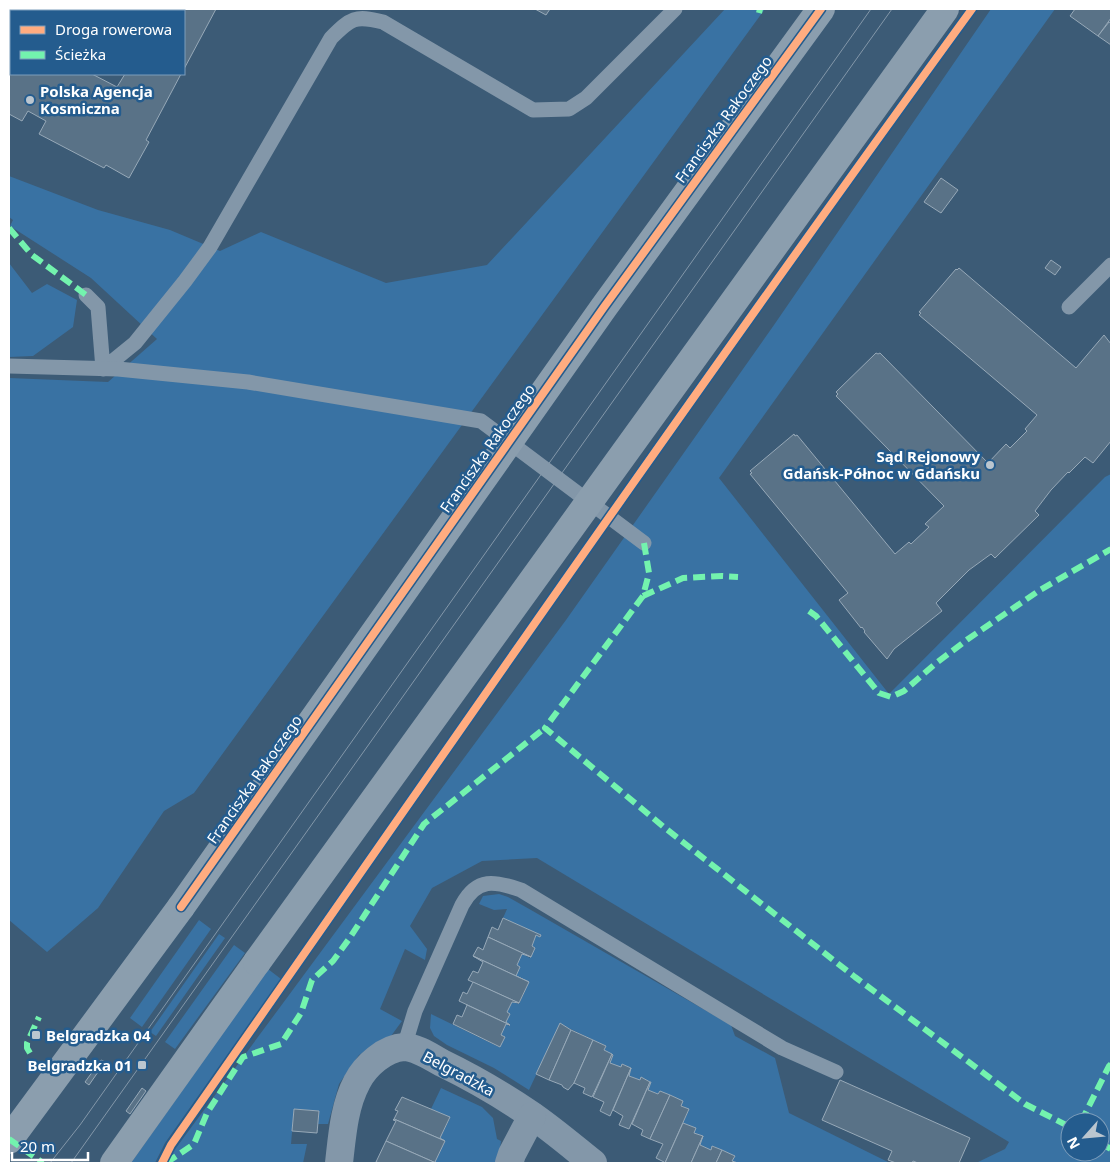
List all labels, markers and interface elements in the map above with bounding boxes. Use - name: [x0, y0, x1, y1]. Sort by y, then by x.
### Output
- legend: [10, 10, 185, 75]
- text: Droga rowerowa: [55, 19, 172, 39]
- text: Ścieżka: [55, 44, 106, 64]
- street label: Franciszka Rakoczego: [670, 51, 776, 187]
- place label: Polska Agencja Kosmiczna: [40, 81, 153, 118]
- marker: Polska Agencja Kosmiczna: [24, 94, 36, 106]
- street label: Franciszka Rakoczego: [435, 380, 539, 516]
- place label: Sąd Rejonowy Gdańsk-Północ w Gdańsku: [783, 446, 980, 483]
- marker: Sąd Rejonowy Gdańsk-Północ w Gdańsku: [984, 459, 996, 471]
- street label: Franciszka Rakoczego: [202, 711, 306, 847]
- place label: Belgradzka 04: [46, 1025, 151, 1045]
- marker: Belgradzka 04: [30, 1029, 42, 1041]
- street label: Belgradzka: [420, 1046, 498, 1100]
- place label: Belgradzka 01: [28, 1055, 132, 1075]
- marker: Belgradzka 01: [136, 1059, 148, 1071]
- north arrow: [1060, 1112, 1110, 1162]
- scale bar: [12, 1130, 89, 1162]
- text: N: [1062, 1134, 1084, 1153]
- text: 20 m: [20, 1136, 55, 1156]

